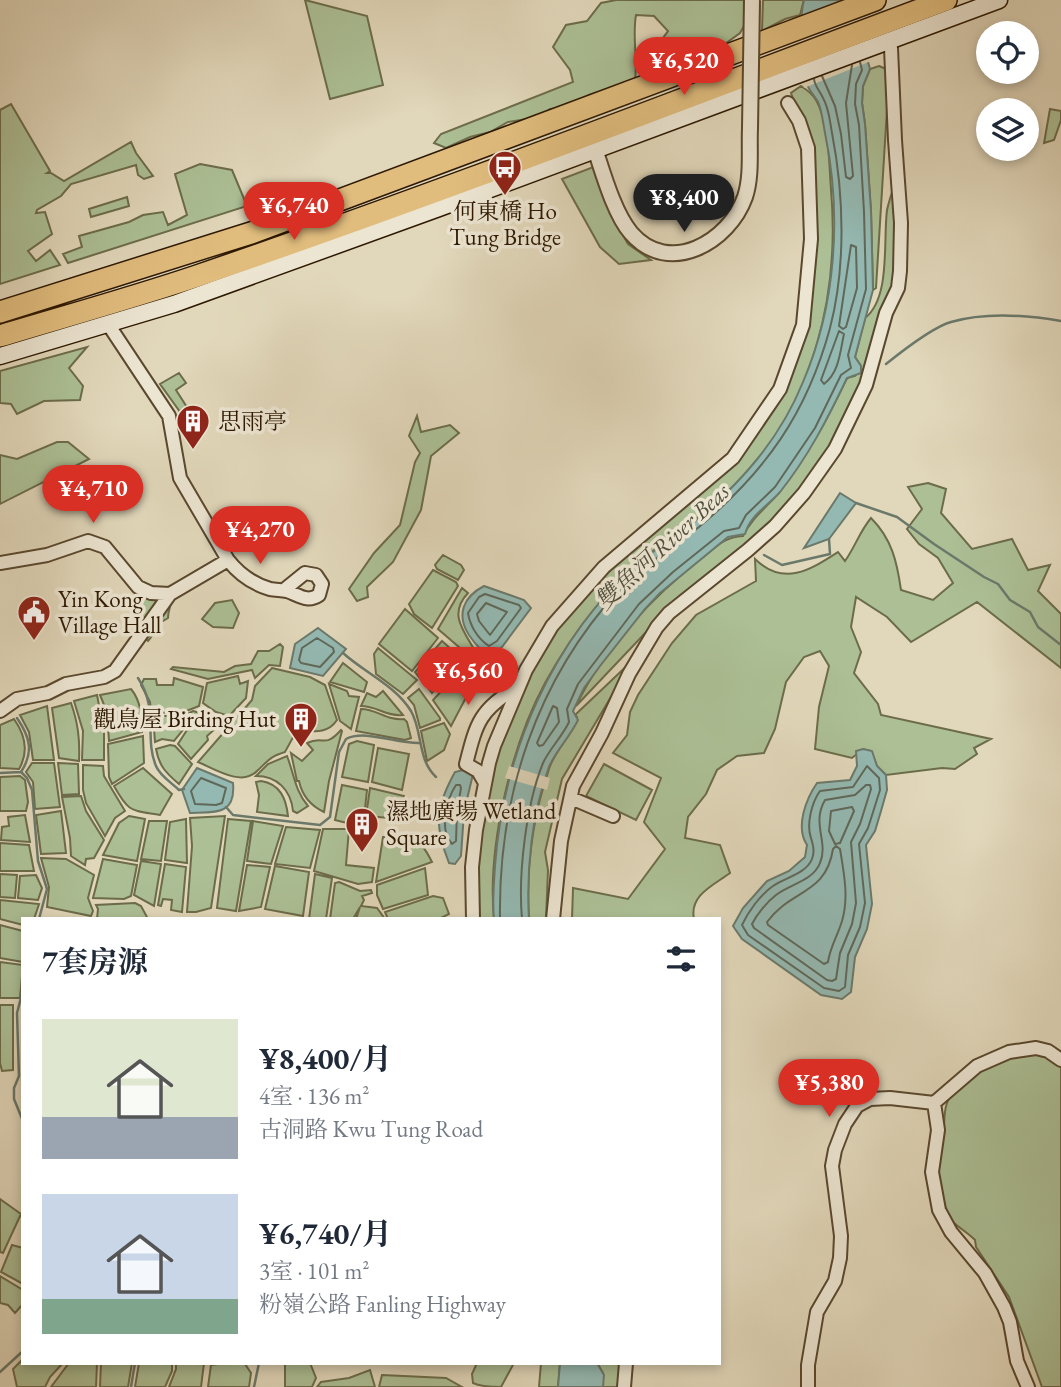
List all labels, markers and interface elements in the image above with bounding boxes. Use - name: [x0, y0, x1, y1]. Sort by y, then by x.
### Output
- map controls: [976, 21, 1039, 161]
- button: locate: [976, 21, 1039, 84]
- pin: ¥6,520: [627, 38, 741, 97]
- text: ¥6,520: [649, 45, 719, 75]
- button: layers: [976, 98, 1039, 161]
- bus stop icon: 何東橋 Ho Tung Bridge: [486, 148, 524, 197]
- pin: ¥8,400: [627, 174, 741, 234]
- pin: ¥6,740: [237, 182, 351, 242]
- text: ¥8,400: [649, 182, 719, 212]
- text: ¥6,740: [259, 190, 329, 220]
- place label: 何東橋 Ho Tung Bridge: [449, 196, 561, 252]
- building icon: 思雨亭: [174, 402, 212, 451]
- place label: 思雨亭: [218, 406, 287, 436]
- pin: ¥4,710: [36, 466, 150, 525]
- text: ¥4,710: [58, 473, 128, 503]
- water label: 雙魚河 River Beas: [588, 476, 736, 616]
- pin: ¥4,270: [203, 506, 317, 566]
- text: ¥4,270: [225, 514, 295, 544]
- place label: Yin Kong Village Hall: [58, 584, 162, 640]
- public building icon: Yin Kong Village Hall: [15, 593, 53, 642]
- pin: ¥6,560: [411, 648, 525, 707]
- text: ¥6,560: [433, 655, 503, 685]
- building icon: 觀鳥屋 Birding Hut: [282, 700, 320, 749]
- place label: 觀鳥屋 Birding Hut: [94, 704, 277, 734]
- place label: 濕地廣場 Wetland Square: [386, 796, 556, 852]
- building icon: 濕地廣場 Wetland Square: [343, 805, 381, 854]
- icon: filters: [662, 940, 700, 978]
- text: 7套房源: [42, 942, 148, 981]
- text: ¥8,400/月: [259, 1039, 392, 1078]
- icon: home: [98, 1047, 182, 1131]
- pin: ¥5,380: [772, 1060, 886, 1119]
- text: ¥5,380: [794, 1067, 864, 1097]
- text: 4室 · 136 m²: [259, 1081, 369, 1111]
- text: 古洞路 Kwu Tung Road: [259, 1114, 483, 1144]
- text: ¥6,740/月: [259, 1214, 392, 1253]
- icon: home: [98, 1222, 182, 1306]
- text: 3室 · 101 m²: [259, 1256, 369, 1286]
- text: 粉嶺公路 Fanling Highway: [259, 1289, 506, 1319]

